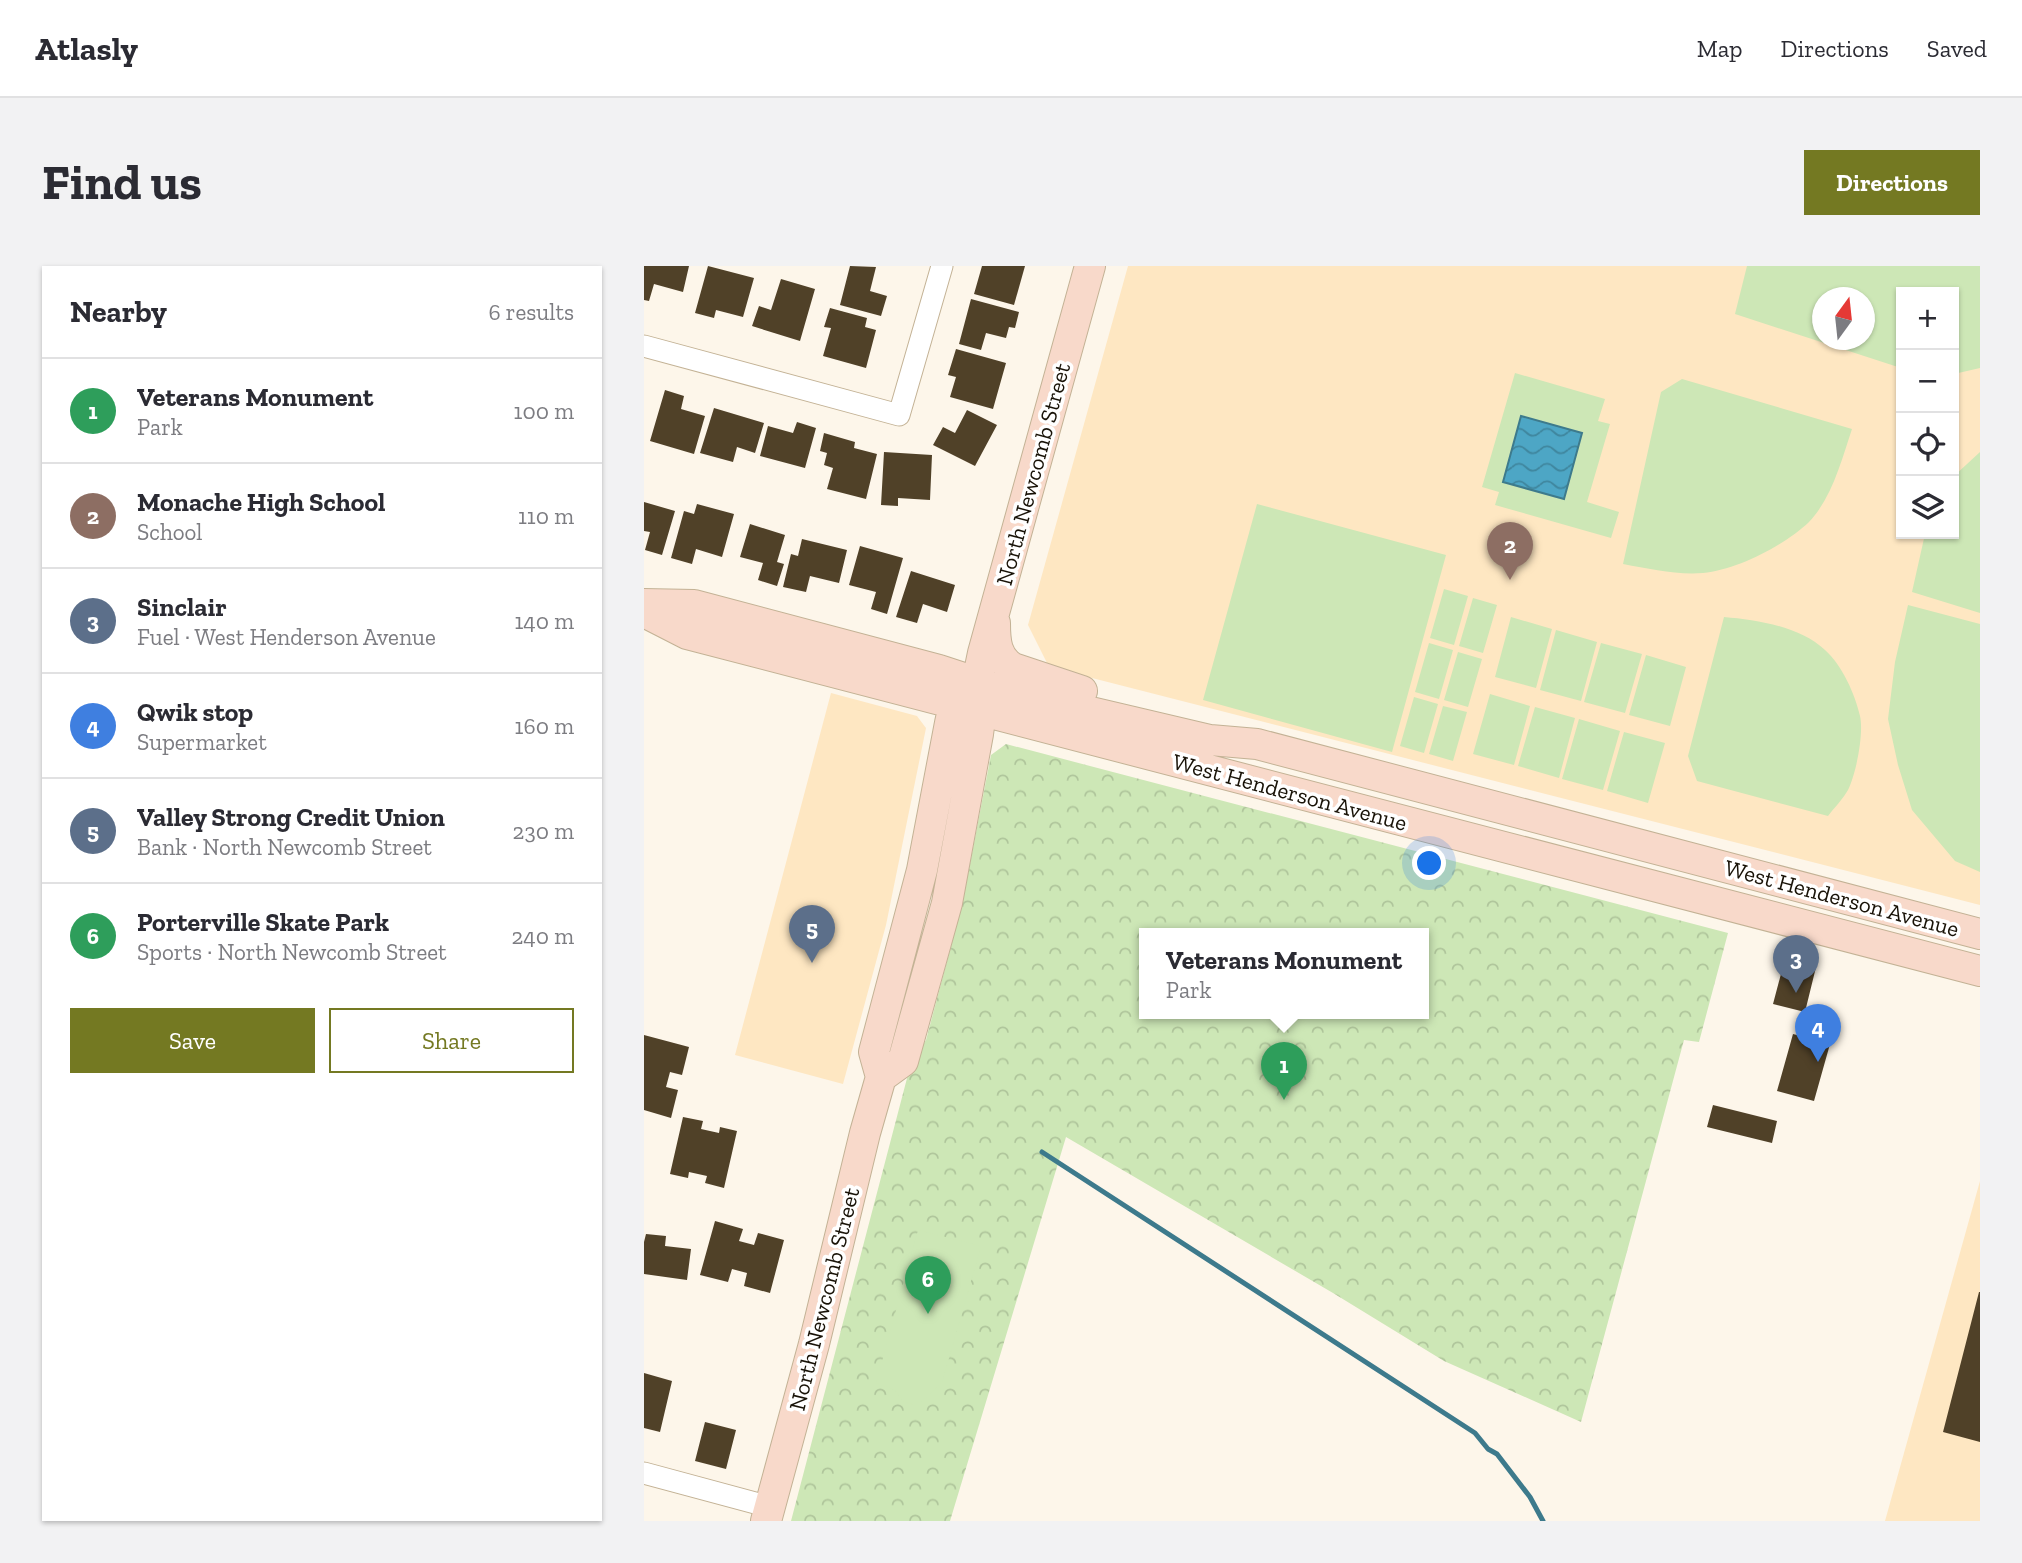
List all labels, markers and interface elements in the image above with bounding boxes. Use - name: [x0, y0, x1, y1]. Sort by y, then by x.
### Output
- text: Atlasly: [35, 29, 138, 68]
- text: Map: [1697, 34, 1743, 63]
- text: Directions: [1781, 34, 1889, 63]
- text: Saved: [1927, 34, 1987, 63]
- button: Directions: [1804, 150, 1980, 215]
- text: Find us: [42, 153, 202, 212]
- north arrow: [1812, 287, 1875, 350]
- map controls: [1896, 287, 1959, 539]
- button: +: [1896, 287, 1959, 350]
- text: Nearby: [70, 294, 167, 330]
- text: 6 results: [488, 298, 574, 326]
- button: −: [1896, 350, 1959, 413]
- street label: North Newcomb Street: [990, 359, 1076, 588]
- text: Veterans Monument: [137, 381, 373, 413]
- text: 1: [88, 397, 98, 425]
- text: 100 m: [514, 397, 574, 425]
- text: Park: [137, 413, 183, 441]
- button: locate: [1896, 413, 1959, 476]
- button: layers: [1896, 476, 1959, 539]
- text: Monache High School: [137, 486, 385, 518]
- text: 2: [87, 502, 99, 530]
- text: 110 m: [518, 502, 574, 530]
- text: School: [137, 518, 202, 546]
- pin: 2: [1487, 522, 1533, 580]
- text: Sinclair: [137, 591, 227, 623]
- text: 3: [87, 607, 99, 635]
- text: 140 m: [514, 607, 574, 635]
- text: Fuel · West Henderson Avenue: [137, 623, 436, 651]
- text: Qwik stop: [137, 696, 253, 728]
- text: 4: [86, 712, 100, 740]
- text: 160 m: [515, 712, 574, 740]
- text: Supermarket: [137, 728, 267, 756]
- street label: West Henderson Avenue: [1170, 747, 1410, 837]
- text: Valley Strong Credit Union: [137, 801, 445, 833]
- text: 5: [87, 817, 99, 845]
- text: 230 m: [513, 817, 574, 845]
- text: Bank · North Newcomb Street: [137, 833, 432, 861]
- your location: [1412, 846, 1446, 880]
- street label: West Henderson Avenue: [1722, 853, 1962, 943]
- pin: 5: [789, 905, 835, 963]
- text: Porterville Skate Park: [137, 906, 389, 938]
- text: 6: [87, 922, 99, 950]
- text: 240 m: [511, 922, 574, 950]
- popup: [1139, 928, 1429, 1019]
- pin: 3: [1773, 935, 1819, 993]
- text: Sports · North Newcomb Street: [137, 938, 447, 966]
- text: Veterans Monument: [1166, 944, 1402, 976]
- text: Park: [1166, 976, 1211, 1004]
- pin: 4: [1795, 1004, 1841, 1062]
- button: Save: [70, 1008, 315, 1073]
- button: Share: [329, 1008, 574, 1073]
- pin: 1: [1261, 1042, 1307, 1100]
- street label: North Newcomb Street: [783, 1184, 865, 1414]
- pin: 6: [905, 1256, 951, 1314]

